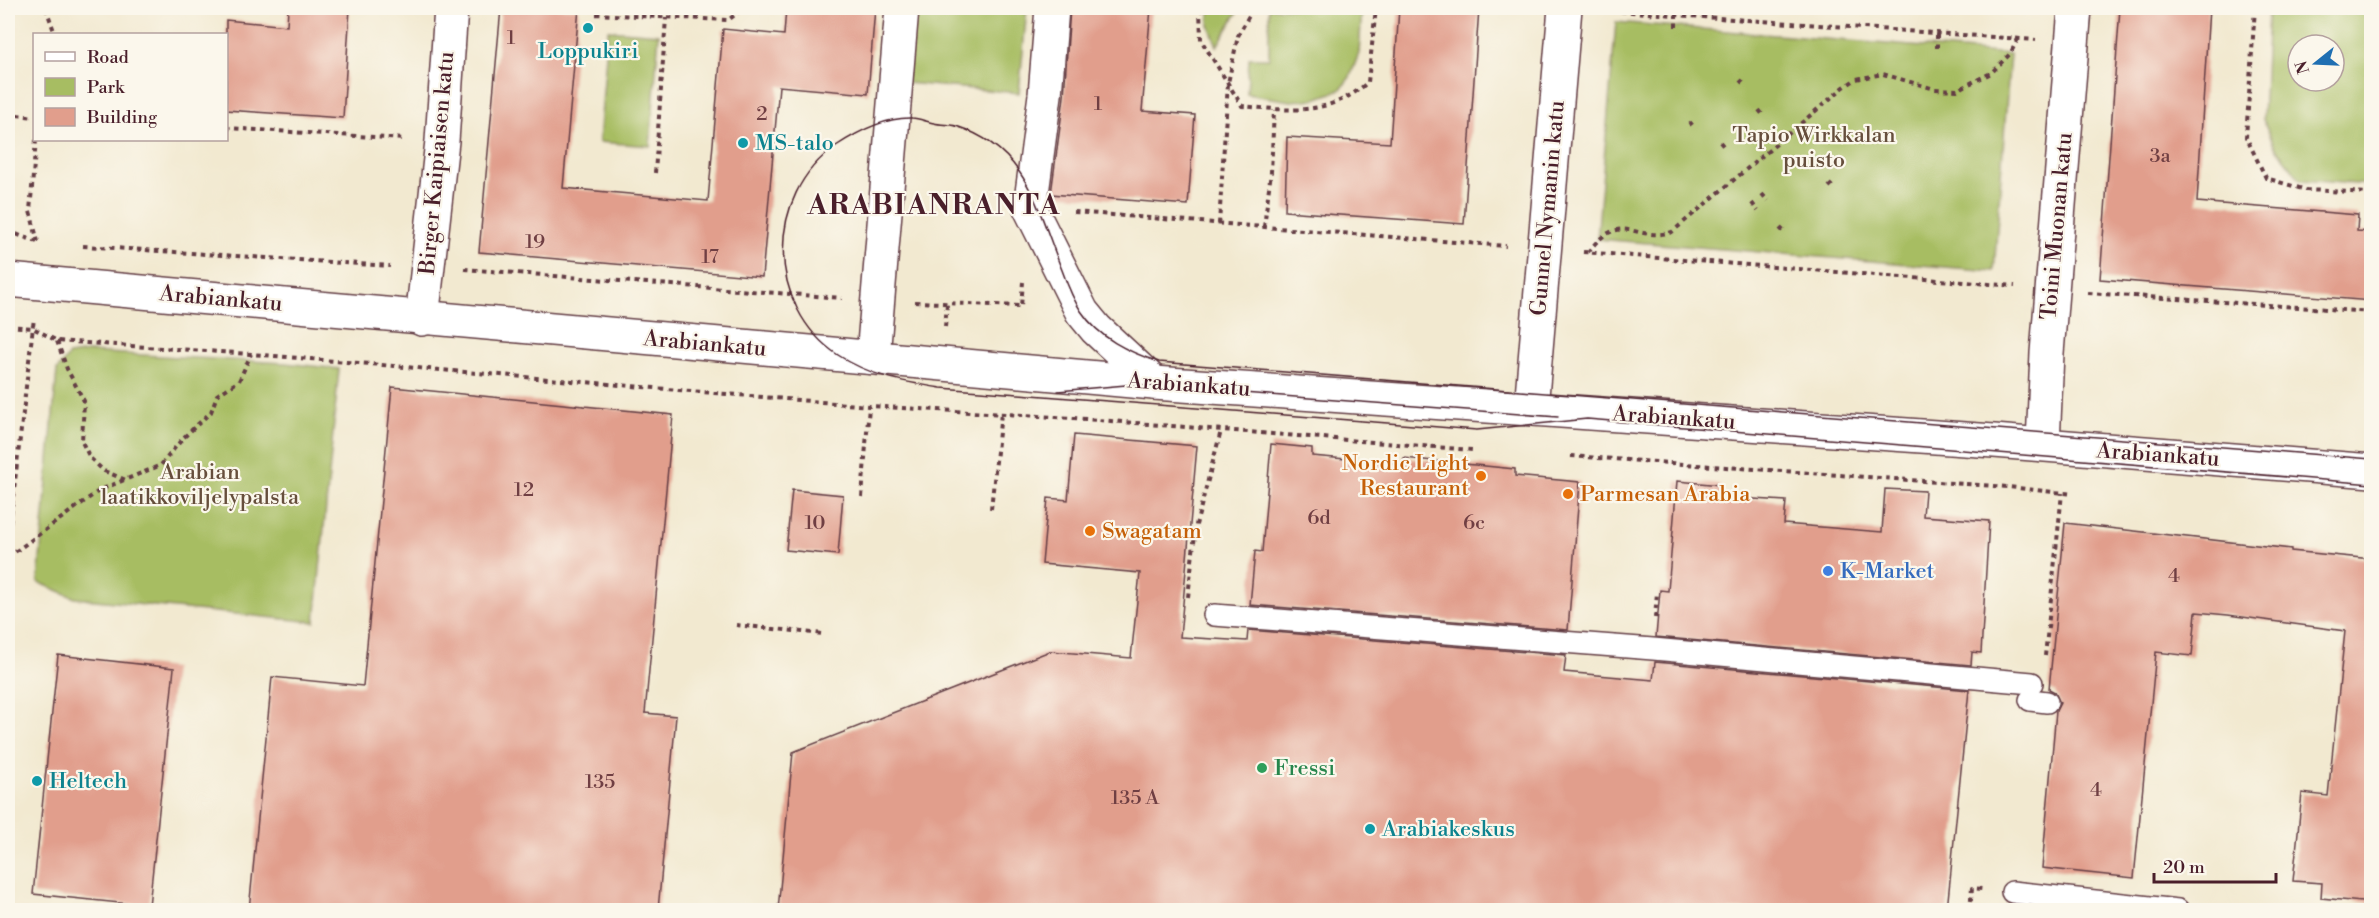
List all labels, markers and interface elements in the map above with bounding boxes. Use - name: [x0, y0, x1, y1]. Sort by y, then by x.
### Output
- marker: Loppukiri: [581, 21, 595, 35]
- house number: 1: [507, 26, 516, 51]
- legend: [33, 33, 228, 141]
- north arrow: [2286, 33, 2346, 93]
- place label: Loppukiri: [538, 38, 638, 65]
- text: Road: [87, 46, 130, 69]
- street label: Birger Kaipiaisen katu: [414, 50, 460, 277]
- text: N: [2291, 58, 2314, 76]
- text: Park: [87, 76, 126, 99]
- house number: 1: [1094, 92, 1103, 117]
- street label: Gunnel Nymanin katu: [1525, 99, 1571, 317]
- house number: 2: [756, 102, 768, 127]
- text: Building: [86, 106, 158, 129]
- park label: Tapio Wirkkalan puisto: [1732, 122, 1896, 174]
- place label: MS-talo: [755, 130, 834, 157]
- street label: Toini Muonan katu: [2035, 131, 2079, 321]
- marker: MS-talo: [736, 136, 750, 150]
- house number: 3a: [2149, 144, 2171, 169]
- district label: ARABIANRANTA: [806, 188, 1061, 223]
- house number: 19: [525, 230, 545, 255]
- house number: 17: [701, 245, 719, 270]
- street label: Arabiankatu: [157, 280, 284, 318]
- street label: Arabiankatu: [641, 325, 768, 363]
- street label: Arabiankatu: [1126, 367, 1252, 403]
- street label: Arabiankatu: [1611, 400, 1737, 436]
- street label: Arabiankatu: [2095, 437, 2221, 473]
- place label: Nordic Light Restaurant: [1342, 450, 1469, 502]
- park label: Arabian laatikkoviljelypalsta: [101, 459, 300, 511]
- marker: Nordic Light Restaurant: [1474, 469, 1488, 483]
- house number: 12: [514, 478, 534, 503]
- place label: Parmesan Arabia: [1580, 481, 1751, 508]
- marker: Parmesan Arabia: [1561, 487, 1575, 501]
- house number: 6d: [1307, 506, 1331, 531]
- house number: 10: [804, 511, 826, 536]
- house number: 6c: [1463, 511, 1485, 536]
- place label: Swagatam: [1102, 518, 1202, 545]
- marker: Swagatam: [1083, 524, 1097, 538]
- place label: K-Market: [1840, 558, 1935, 585]
- marker: K-Market: [1821, 564, 1835, 578]
- house number: 4: [2168, 564, 2180, 589]
- place label: Fressi: [1274, 755, 1335, 782]
- marker: Fressi: [1255, 761, 1269, 775]
- place label: Heltech: [49, 768, 127, 795]
- house number: 135: [585, 770, 615, 795]
- marker: Heltech: [30, 774, 44, 788]
- house number: 4: [2090, 778, 2102, 803]
- house number: 135 A: [1111, 786, 1161, 811]
- place label: Arabiakeskus: [1381, 816, 1515, 843]
- marker: Arabiakeskus: [1363, 822, 1377, 836]
- scale bar: [2154, 846, 2276, 884]
- text: 20 m: [2163, 856, 2205, 879]

